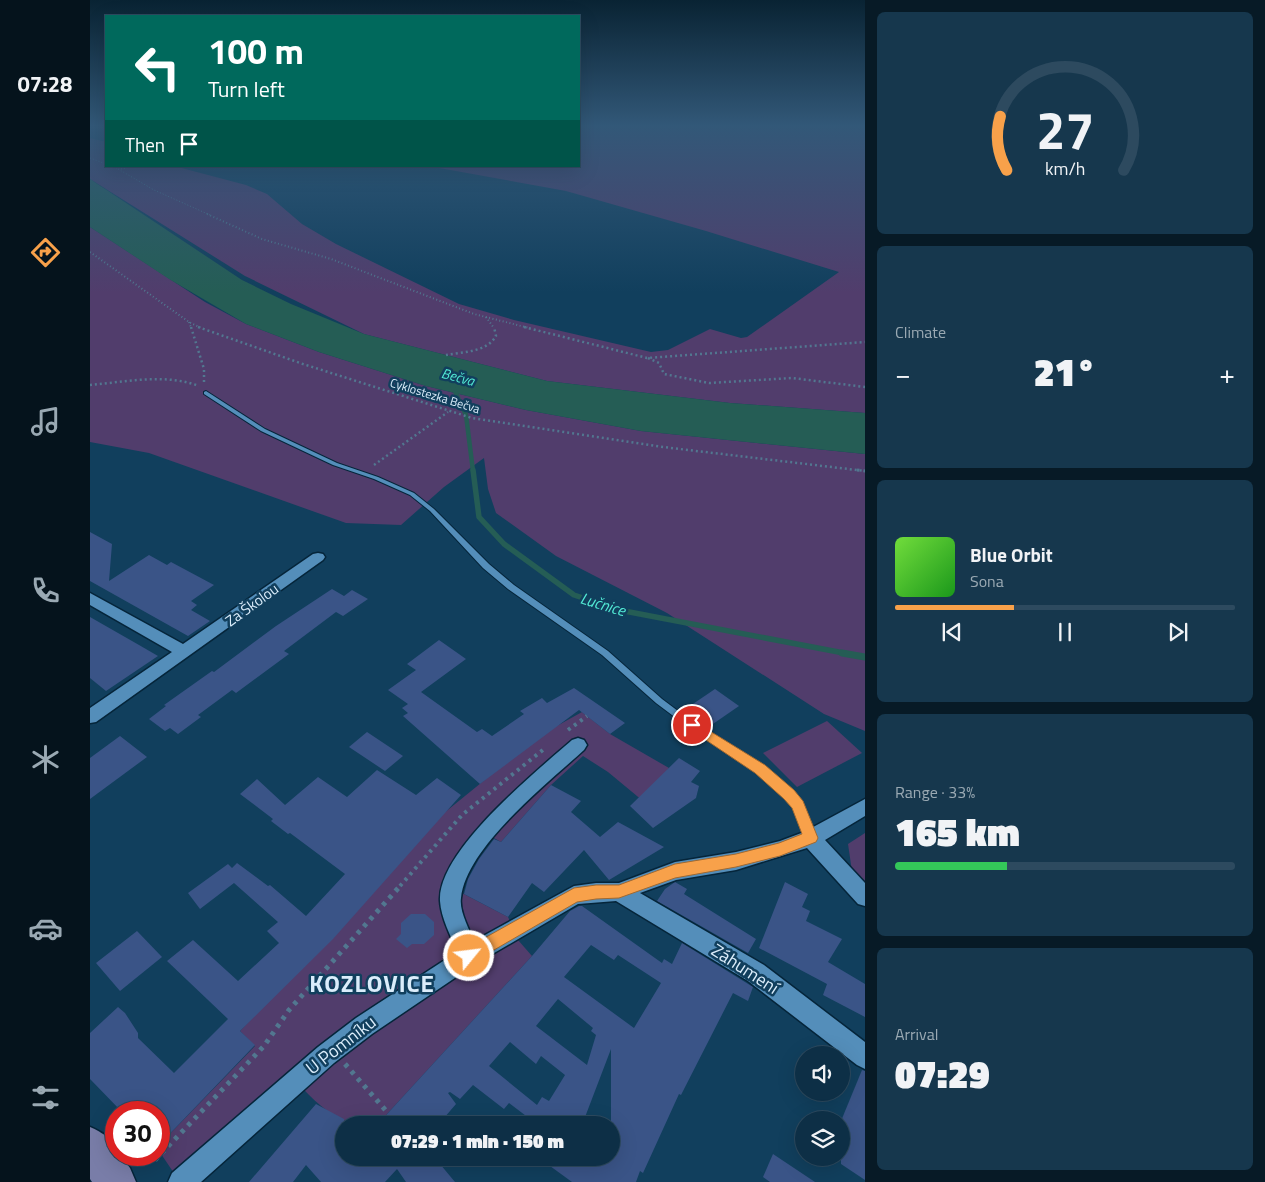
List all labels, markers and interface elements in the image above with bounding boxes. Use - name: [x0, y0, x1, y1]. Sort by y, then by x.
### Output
- text: 100 m: [208, 24, 304, 78]
- icon: left: [125, 35, 190, 100]
- text: 07:28: [18, 67, 72, 101]
- text: Turn left: [208, 72, 285, 106]
- text: 27: [1036, 90, 1094, 169]
- text: Then: [125, 130, 165, 159]
- icon: arrive: [175, 130, 203, 158]
- text: km/h: [1045, 155, 1085, 182]
- icon: directions: [28, 235, 63, 270]
- text: Climate: [895, 320, 946, 344]
- text: 21°: [1034, 343, 1096, 401]
- text: −: [895, 352, 911, 395]
- text: +: [1219, 352, 1235, 395]
- water label: Bečva: [439, 362, 478, 391]
- street label: Cyklostezka Bečva: [388, 373, 482, 418]
- icon: music: [28, 404, 63, 439]
- text: Blue Orbit: [970, 540, 1053, 569]
- text: Sona: [970, 569, 1004, 593]
- icon: phone: [28, 573, 63, 608]
- street label: Za Školou: [220, 577, 283, 632]
- water label: Lučnice: [577, 586, 630, 623]
- icon: previous: [938, 618, 966, 646]
- icon: pause: [1051, 618, 1079, 646]
- icon: next: [1164, 618, 1192, 646]
- pin: [671, 704, 713, 746]
- icon: arrive: [678, 711, 706, 739]
- icon: climate: [28, 742, 63, 777]
- text: Range · 33%: [895, 780, 975, 804]
- text: 165 km: [895, 803, 1020, 861]
- icon: car: [28, 911, 63, 946]
- position arrow: [442, 929, 494, 981]
- street label: Záhumení: [706, 937, 786, 1002]
- district label: KOZLOVICE: [309, 965, 435, 1001]
- street label: U Pomníku: [300, 1009, 382, 1081]
- text: Arrival: [895, 1022, 938, 1046]
- text: 07:29: [895, 1045, 990, 1103]
- map controls: [795, 1046, 850, 1166]
- button: sound: [795, 1046, 850, 1101]
- icon: filters: [28, 1080, 63, 1115]
- speed limit sign: 30: [105, 1101, 170, 1166]
- button: layers: [795, 1111, 850, 1166]
- text: 07:29 · 1 min · 150 m: [391, 1126, 564, 1155]

